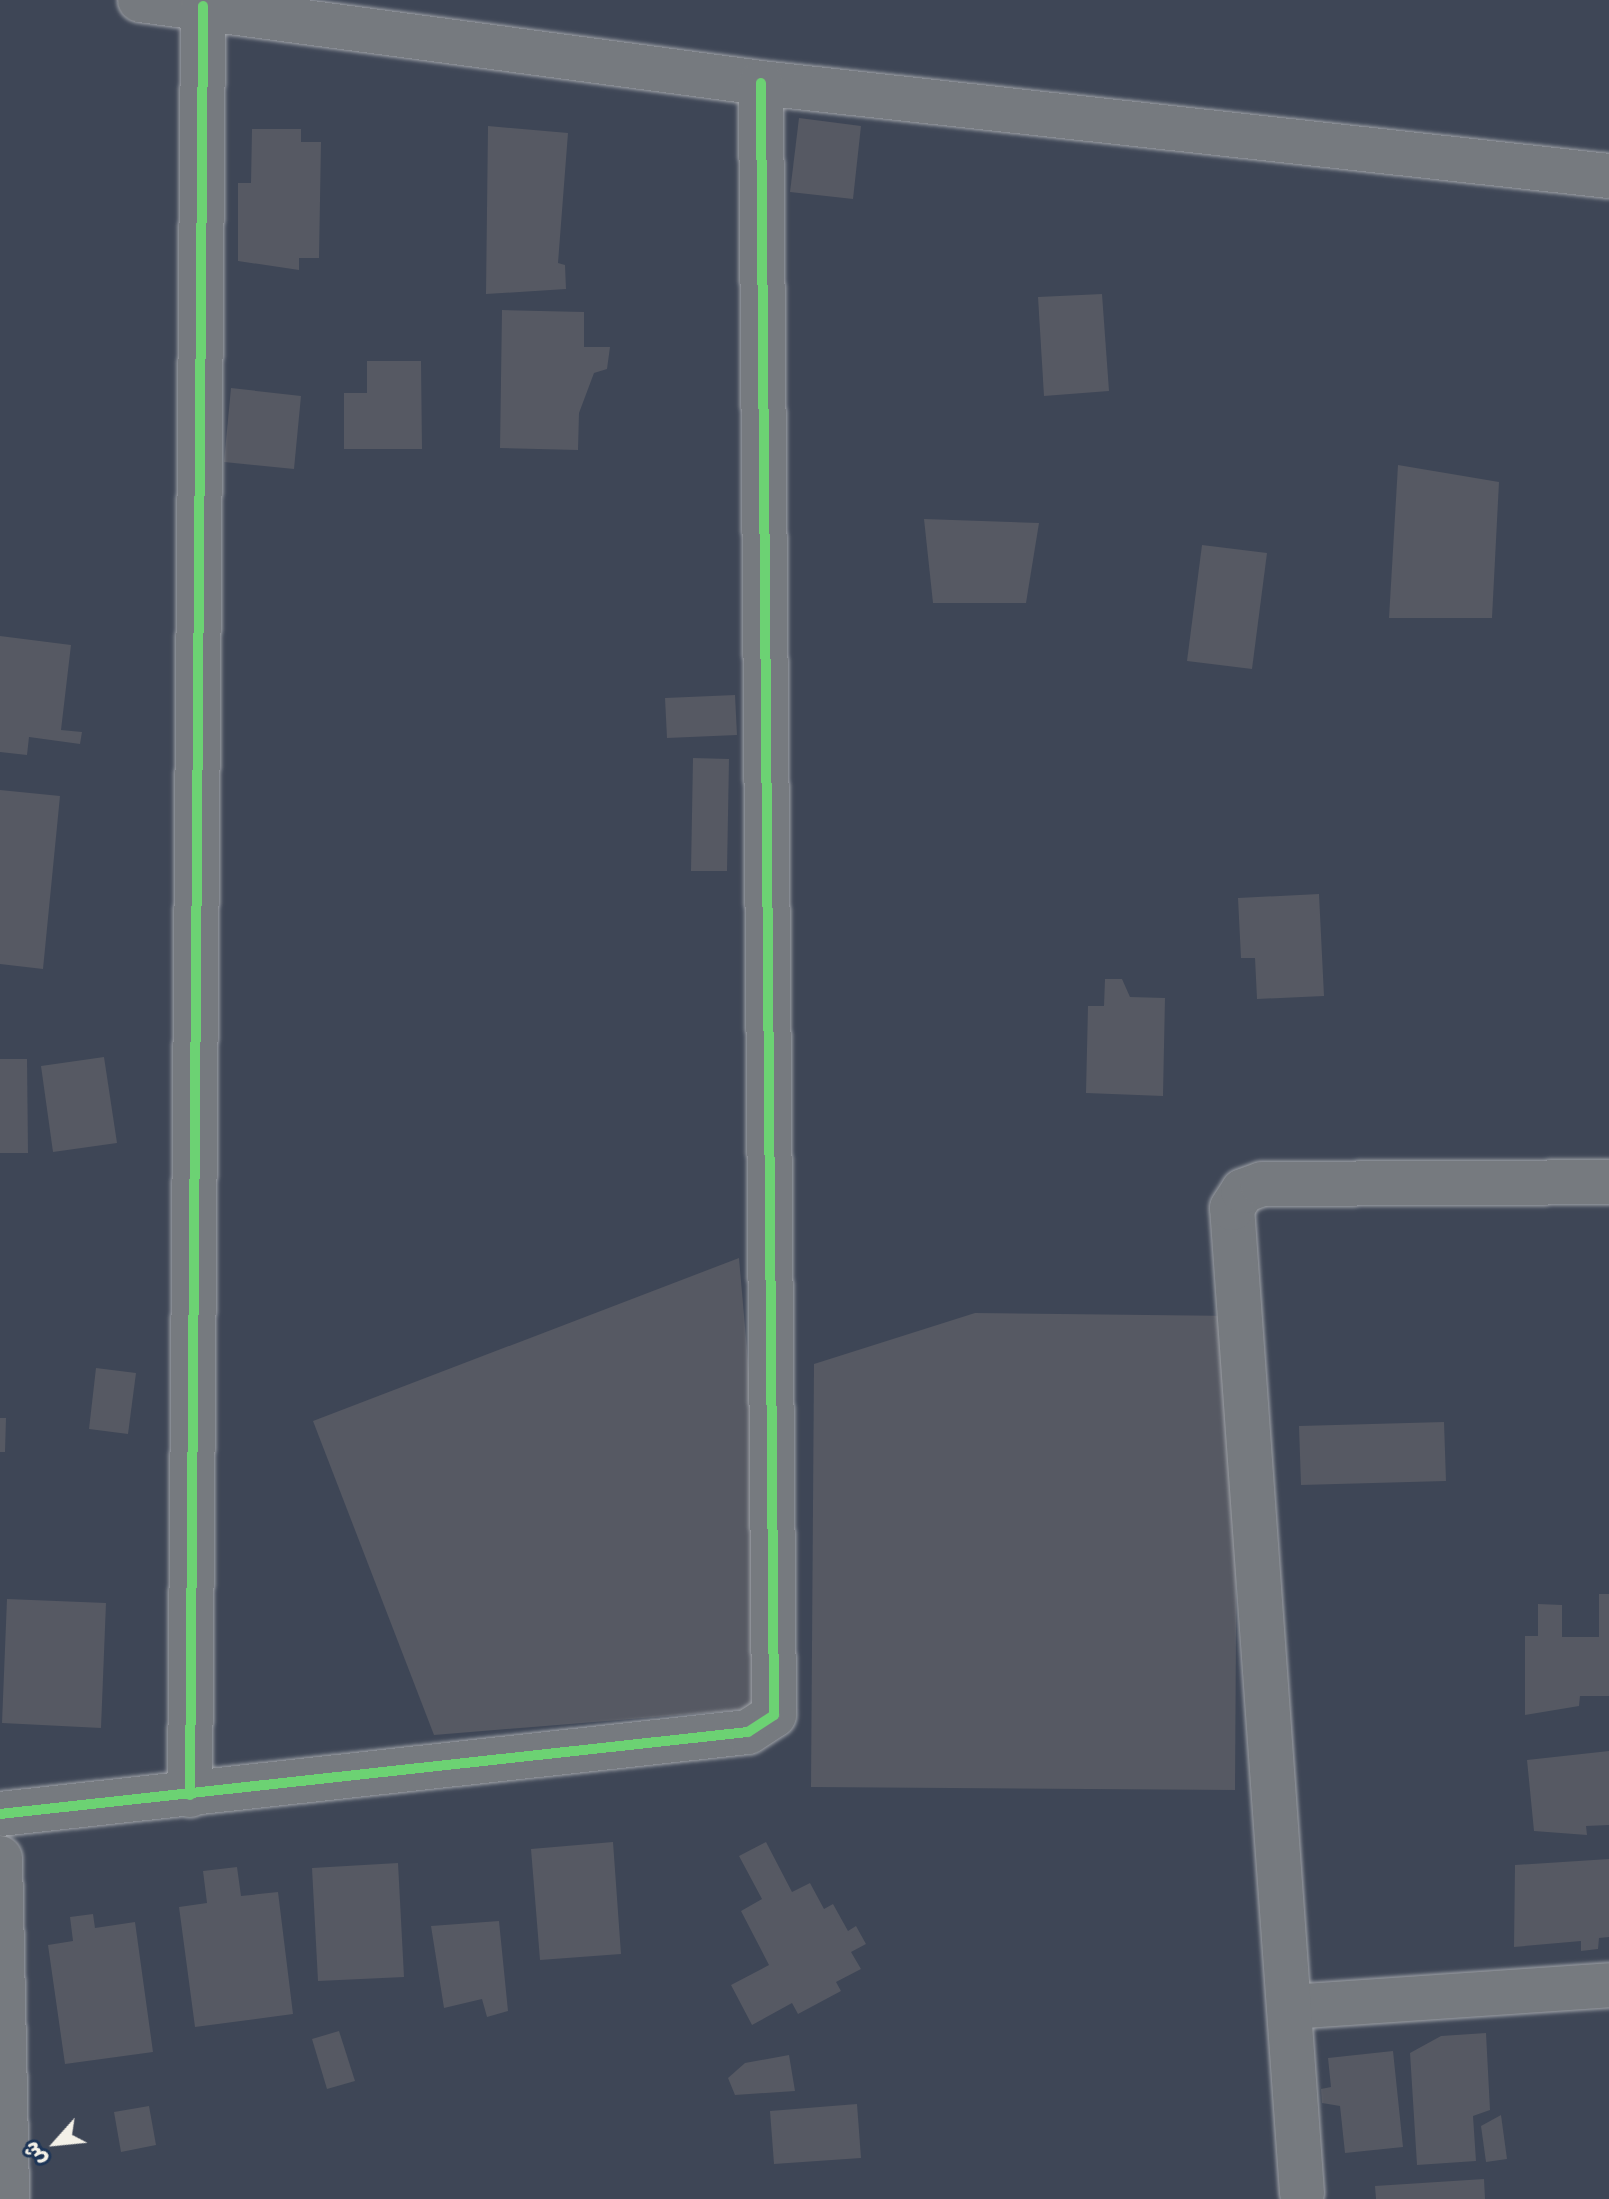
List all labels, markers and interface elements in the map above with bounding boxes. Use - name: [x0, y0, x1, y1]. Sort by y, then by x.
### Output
- north arrow: [16, 2103, 96, 2183]
- text: ش: [11, 2134, 57, 2174]

